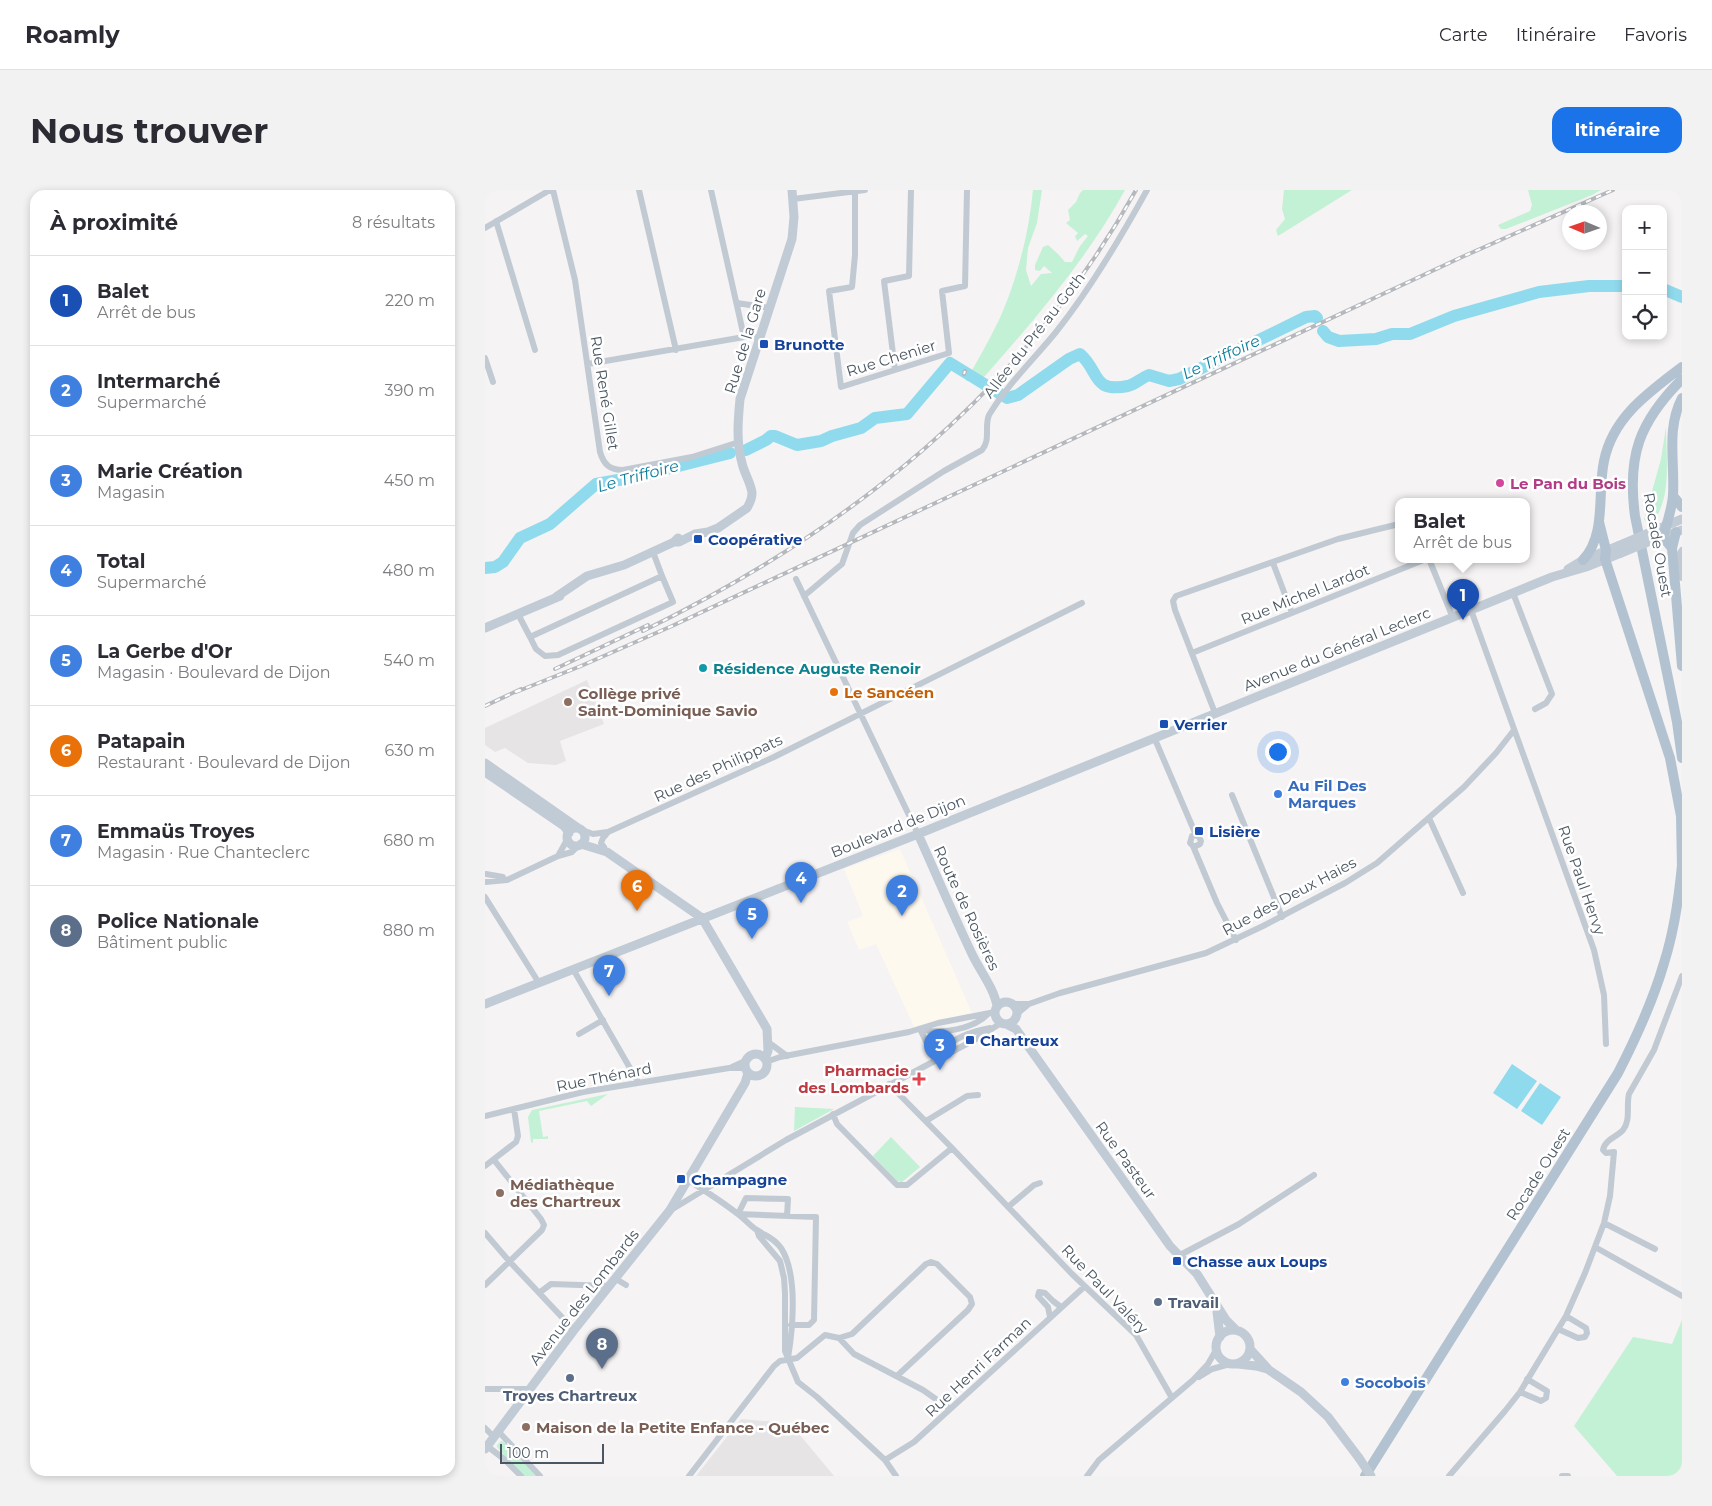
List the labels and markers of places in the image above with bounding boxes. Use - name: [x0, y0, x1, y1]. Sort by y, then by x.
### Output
- place label: Brunotte: [774, 335, 845, 354]
- marker: Brunotte: [758, 338, 770, 350]
- place label: Le Pan du Bois: [1510, 474, 1626, 493]
- marker: Le Pan du Bois: [1494, 477, 1506, 489]
- place label: Coopérative: [708, 530, 802, 549]
- marker: Coopérative: [692, 533, 704, 545]
- pin: 1: [1447, 579, 1479, 620]
- place label: Résidence Auguste Renoir: [713, 659, 921, 678]
- marker: Résidence Auguste Renoir: [697, 662, 709, 674]
- place label: Le Sancéen: [844, 683, 934, 702]
- place label: Collège privé Saint-Dominique Savio: [578, 684, 758, 720]
- marker: Le Sancéen: [828, 686, 840, 698]
- marker: Collège privé Saint-Dominique Savio: [562, 696, 574, 708]
- place label: Verrier: [1173, 715, 1228, 734]
- marker: Verrier: [1158, 718, 1170, 730]
- place label: Au Fil Des Marques: [1287, 776, 1367, 812]
- marker: Au Fil Des Marques: [1272, 788, 1284, 800]
- place label: Lisière: [1209, 822, 1260, 841]
- marker: Lisière: [1193, 825, 1205, 837]
- pin: 4: [785, 862, 817, 903]
- pin: 6: [621, 870, 653, 911]
- pin: 2: [886, 875, 918, 916]
- pin: 5: [736, 898, 768, 939]
- pin: 7: [593, 955, 625, 996]
- pin: 3: [924, 1029, 956, 1070]
- place label: Chartreux: [980, 1031, 1059, 1050]
- marker: Chartreux: [964, 1034, 976, 1046]
- place label: Pharmacie des Lombards: [798, 1061, 909, 1097]
- marker: Pharmacie des Lombards: [913, 1073, 925, 1085]
- place label: Champagne: [691, 1170, 787, 1189]
- marker: Champagne: [675, 1173, 687, 1185]
- place label: Médiathèque des Chartreux: [510, 1175, 621, 1211]
- marker: Médiathèque des Chartreux: [494, 1187, 506, 1199]
- place label: Chasse aux Loups: [1187, 1252, 1327, 1271]
- marker: Chasse aux Loups: [1171, 1255, 1183, 1267]
- place label: Travail: [1168, 1293, 1219, 1312]
- marker: Travail: [1152, 1296, 1164, 1308]
- pin: 8: [586, 1328, 618, 1369]
- marker: Troyes Chartreux: [564, 1372, 576, 1384]
- place label: Socobois: [1355, 1373, 1426, 1392]
- marker: Socobois: [1339, 1376, 1351, 1388]
- place label: Troyes Chartreux: [503, 1386, 637, 1405]
- place label: Maison de la Petite Enfance - Québec: [536, 1418, 829, 1437]
- marker: Maison de la Petite Enfance - Québec: [520, 1421, 532, 1433]

